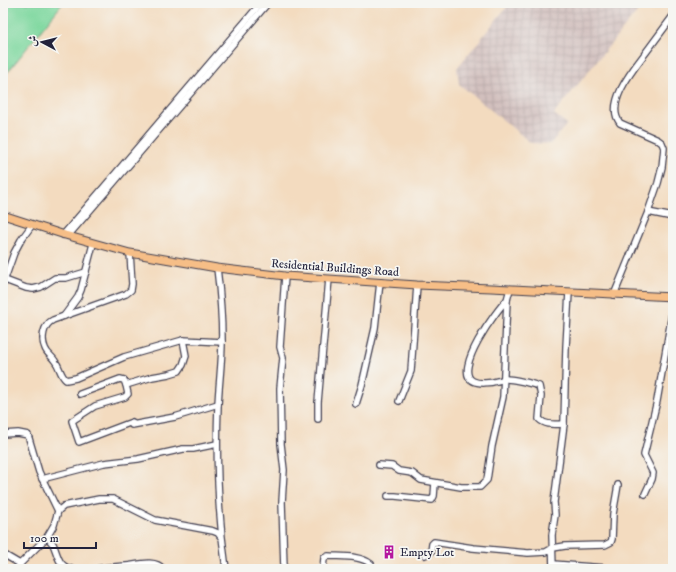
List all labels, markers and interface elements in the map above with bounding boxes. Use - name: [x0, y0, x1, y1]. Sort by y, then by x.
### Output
- north arrow: [22, 22, 62, 62]
- text: ش: [25, 35, 41, 47]
- street label: Residential Buildings Road: [271, 256, 399, 280]
- scale bar: [24, 524, 96, 550]
- text: 100 m: [30, 531, 59, 546]
- building icon: Empty Lot: [381, 544, 397, 560]
- place label: Empty Lot: [400, 545, 454, 560]

